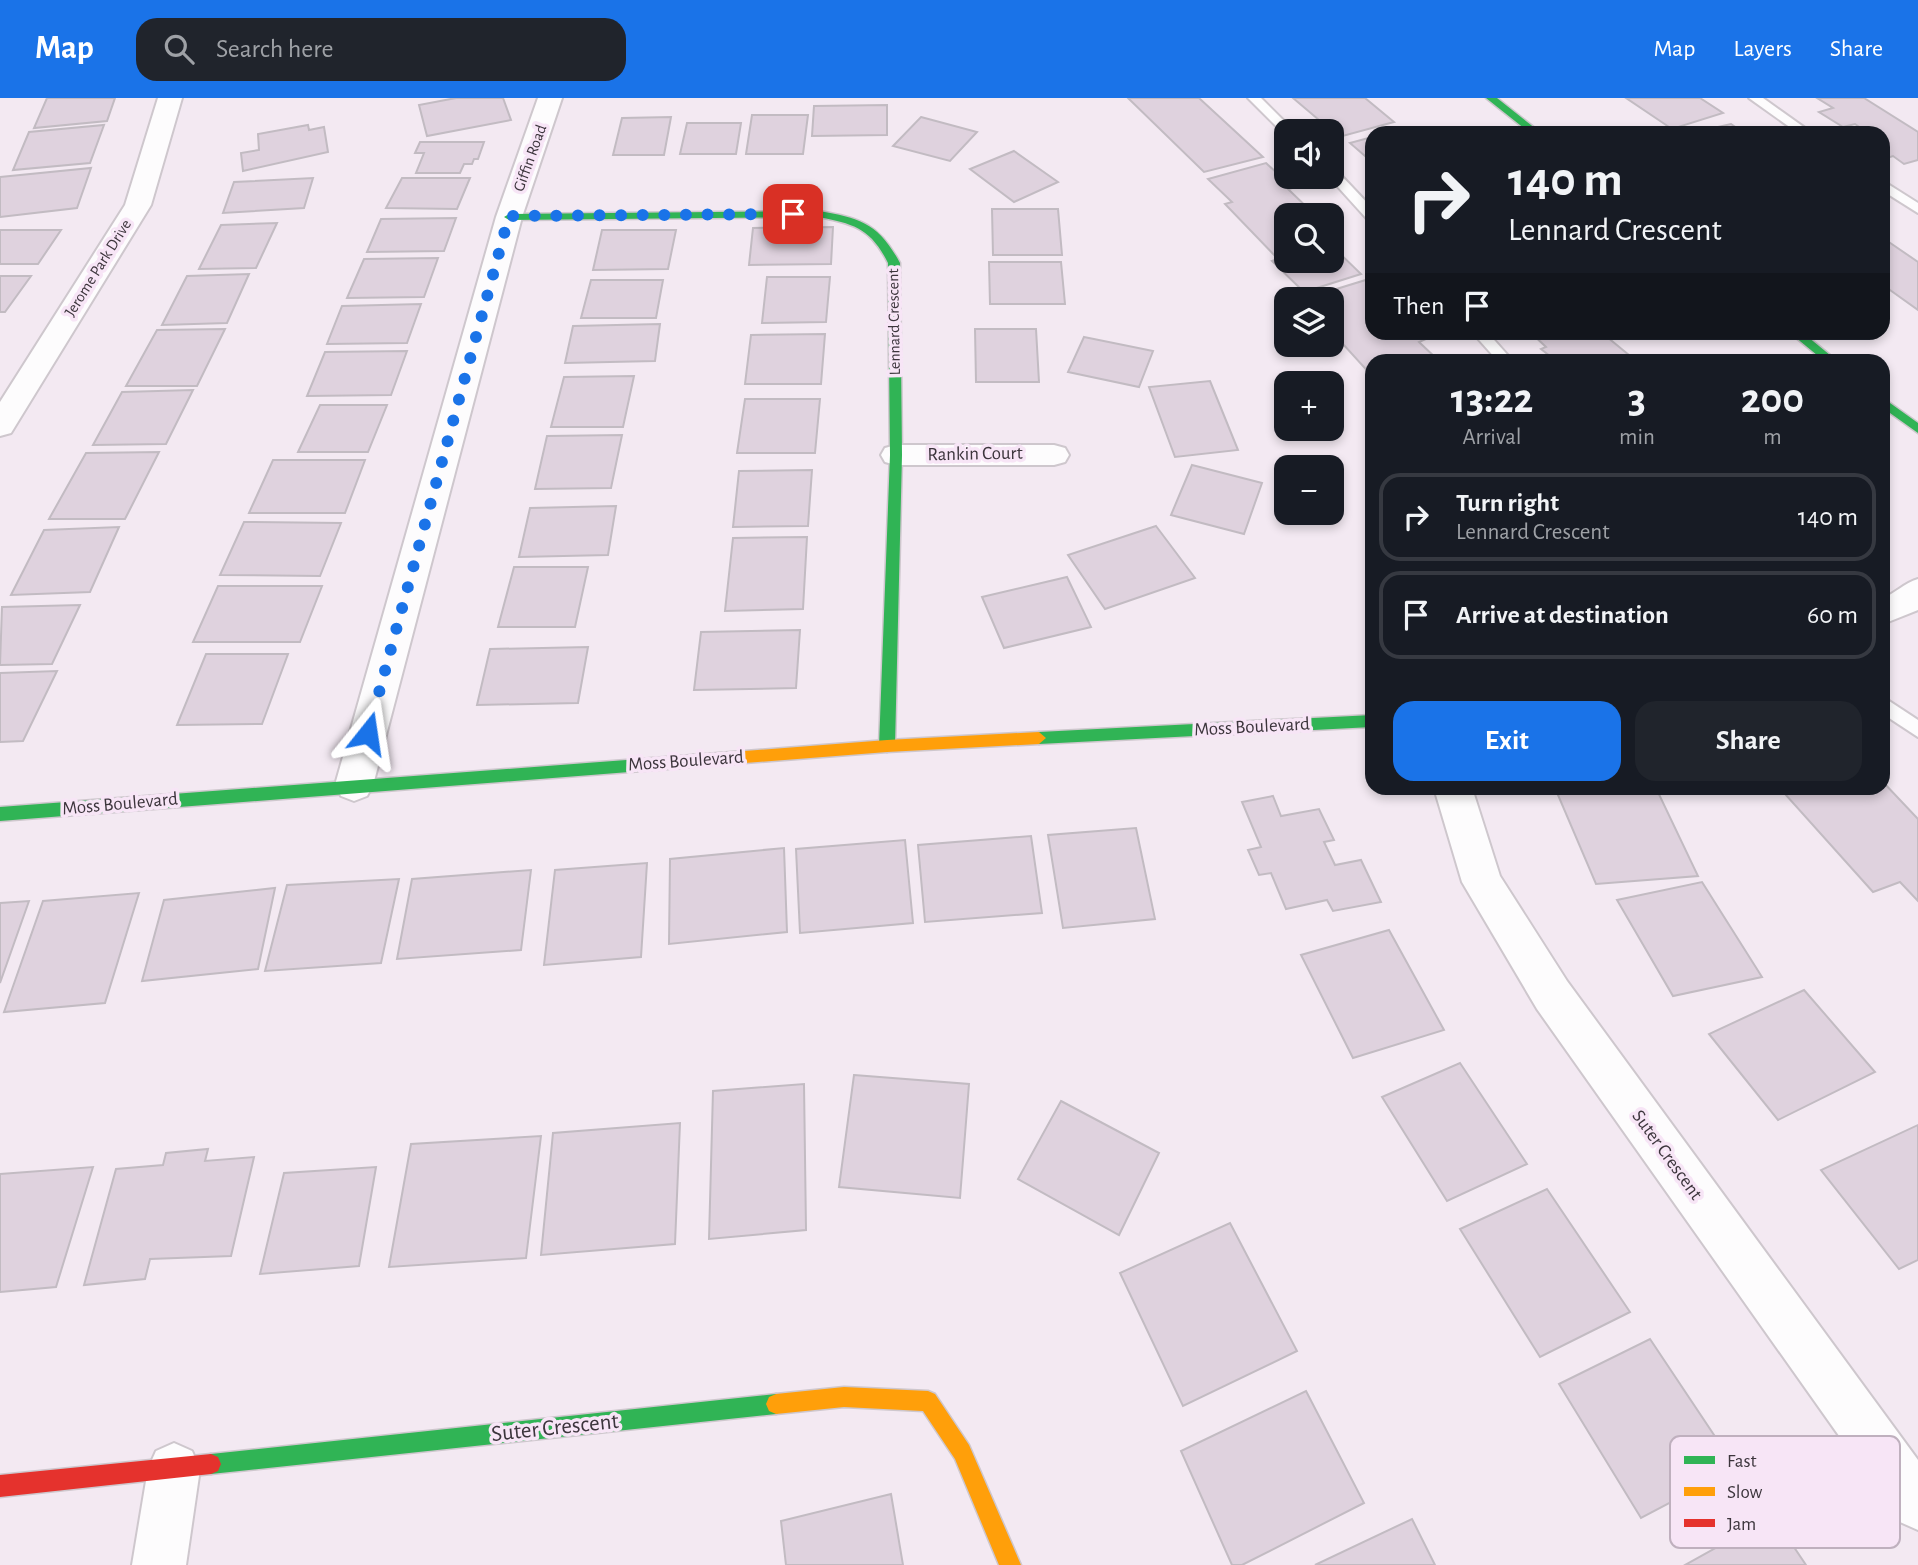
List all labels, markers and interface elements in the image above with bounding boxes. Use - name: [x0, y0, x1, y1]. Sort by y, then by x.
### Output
- search box: [136, 18, 626, 81]
- icon: search: [160, 30, 198, 68]
- text: Map: [35, 32, 94, 65]
- text: Search here: [216, 36, 334, 62]
- text: Map: [1653, 37, 1695, 61]
- text: Layers: [1733, 37, 1792, 61]
- text: Share: [1830, 37, 1883, 61]
- map controls: [1274, 119, 1344, 525]
- button: sound: [1274, 119, 1344, 189]
- street label: Giffin Road: [511, 122, 549, 194]
- icon: right: [1393, 154, 1484, 245]
- text: 140 m: [1508, 156, 1623, 205]
- pin: [763, 184, 823, 244]
- icon: arrive: [774, 195, 812, 233]
- button: search: [1274, 203, 1344, 273]
- text: Lennard Crescent: [1508, 214, 1722, 246]
- street label: Jerome Park Drive: [62, 217, 134, 319]
- street label: Lennard Crescent: [885, 268, 903, 376]
- button: layers: [1274, 287, 1344, 357]
- icon: arrive: [1458, 287, 1496, 325]
- text: Then: [1393, 293, 1444, 319]
- button: +: [1274, 371, 1344, 441]
- text: 13:22: [1451, 378, 1533, 420]
- text: 3: [1628, 378, 1646, 420]
- text: 200: [1741, 378, 1804, 420]
- text: Arrival: [1462, 426, 1522, 449]
- text: min: [1619, 426, 1655, 449]
- text: m: [1763, 426, 1782, 449]
- street label: Rankin Court: [927, 444, 1023, 464]
- button: −: [1274, 455, 1344, 525]
- text: Turn right: [1456, 490, 1559, 516]
- icon: right: [1397, 498, 1435, 536]
- text: 140 m: [1798, 504, 1858, 530]
- text: Lennard Crescent: [1456, 521, 1610, 544]
- icon: arrive: [1397, 596, 1435, 634]
- text: Arrive at destination: [1456, 602, 1669, 628]
- text: 60 m: [1807, 602, 1858, 628]
- position arrow: [331, 696, 405, 770]
- button: Exit: [1393, 701, 1621, 781]
- button: Share: [1635, 701, 1862, 781]
- street label: Moss Boulevard: [1194, 714, 1311, 740]
- street label: Moss Boulevard: [628, 747, 745, 775]
- street label: Moss Boulevard: [61, 789, 179, 819]
- street label: Suter Crescent: [1628, 1107, 1706, 1203]
- street label: Suter Crescent: [490, 1410, 621, 1446]
- legend: [1670, 1436, 1900, 1548]
- text: Fast: [1727, 1452, 1757, 1471]
- text: Slow: [1727, 1483, 1763, 1502]
- text: Jam: [1727, 1515, 1756, 1534]

